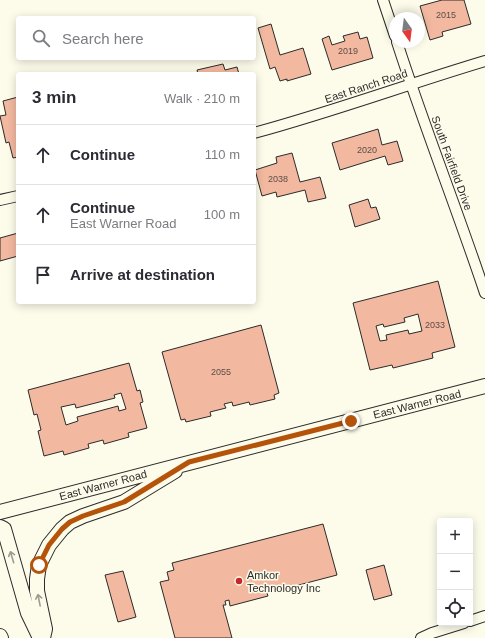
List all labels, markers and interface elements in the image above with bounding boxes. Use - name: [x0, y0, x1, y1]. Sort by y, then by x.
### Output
- house number: 2015: [436, 10, 456, 20]
- north arrow: [389, 12, 425, 48]
- search box: [16, 16, 256, 60]
- icon: search: [30, 27, 52, 49]
- text: Search here: [62, 30, 144, 47]
- house number: 2019: [338, 46, 358, 56]
- street label: East Ranch Road: [323, 67, 409, 105]
- text: 3 min: [32, 88, 76, 107]
- text: Walk · 210 m: [164, 91, 240, 106]
- street label: South Fairfield Drive: [429, 114, 475, 212]
- icon: ahead: [32, 144, 54, 166]
- house number: 2020: [357, 145, 377, 155]
- text: Continue: [70, 146, 135, 163]
- text: 110 m: [205, 147, 240, 162]
- house number: 2038: [268, 174, 288, 184]
- text: Continue: [70, 199, 135, 216]
- icon: ahead: [32, 204, 54, 226]
- text: 100 m: [204, 207, 240, 222]
- text: East Warner Road: [70, 216, 176, 231]
- icon: arrive: [32, 264, 54, 286]
- text: Arrive at destination: [70, 266, 215, 283]
- house number: 2033: [425, 320, 445, 330]
- house number: 2055: [211, 367, 231, 377]
- street label: East Warner Road: [372, 387, 462, 421]
- route end: [342, 412, 360, 430]
- street label: East Warner Road: [58, 468, 148, 502]
- map controls: [437, 518, 473, 626]
- button: +: [437, 518, 473, 554]
- one-way arrow: [8, 550, 15, 563]
- button: −: [437, 554, 473, 590]
- route start: [30, 556, 48, 574]
- place label: Amkor Technology Inc: [247, 569, 321, 594]
- marker: Amkor Technology Inc: [234, 576, 244, 586]
- button: locate: [437, 590, 473, 626]
- one-way arrow: [34, 594, 42, 607]

